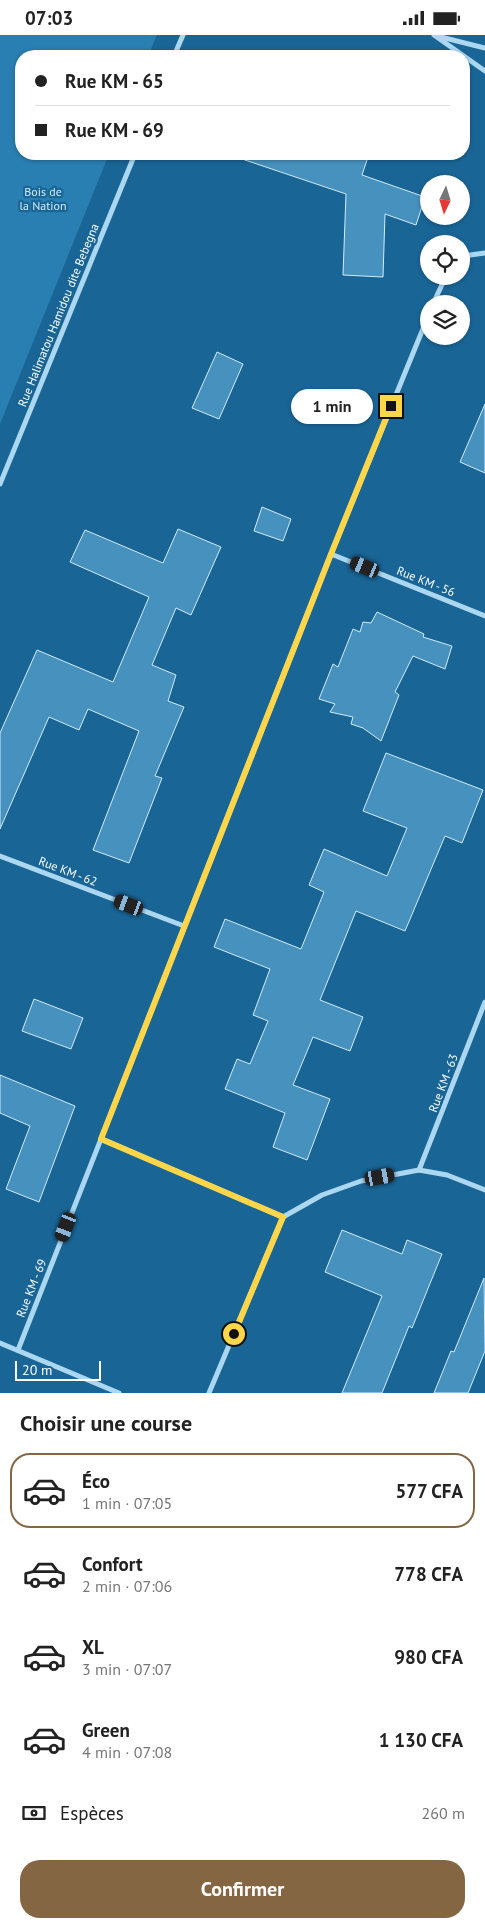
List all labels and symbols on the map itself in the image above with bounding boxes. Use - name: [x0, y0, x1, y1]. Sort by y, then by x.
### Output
- north arrow: [420, 175, 470, 225]
- park label: Bois de la Nation: [20, 184, 66, 213]
- street label: Rue Halimatou Hamidou dite Bebegna: [14, 221, 102, 409]
- callout: 1 min: [291, 389, 374, 423]
- route end: [380, 395, 402, 417]
- car: [348, 554, 381, 580]
- street label: Rue KM - 56: [395, 563, 457, 599]
- street label: Rue KM - 62: [37, 853, 99, 889]
- car: [112, 893, 145, 917]
- street label: Rue KM - 63: [425, 1052, 461, 1114]
- car: [363, 1167, 396, 1187]
- car: [53, 1210, 78, 1244]
- street label: Rue KM - 69: [13, 1257, 49, 1319]
- route start: [223, 1323, 245, 1345]
- scale bar: [15, 1358, 101, 1381]

